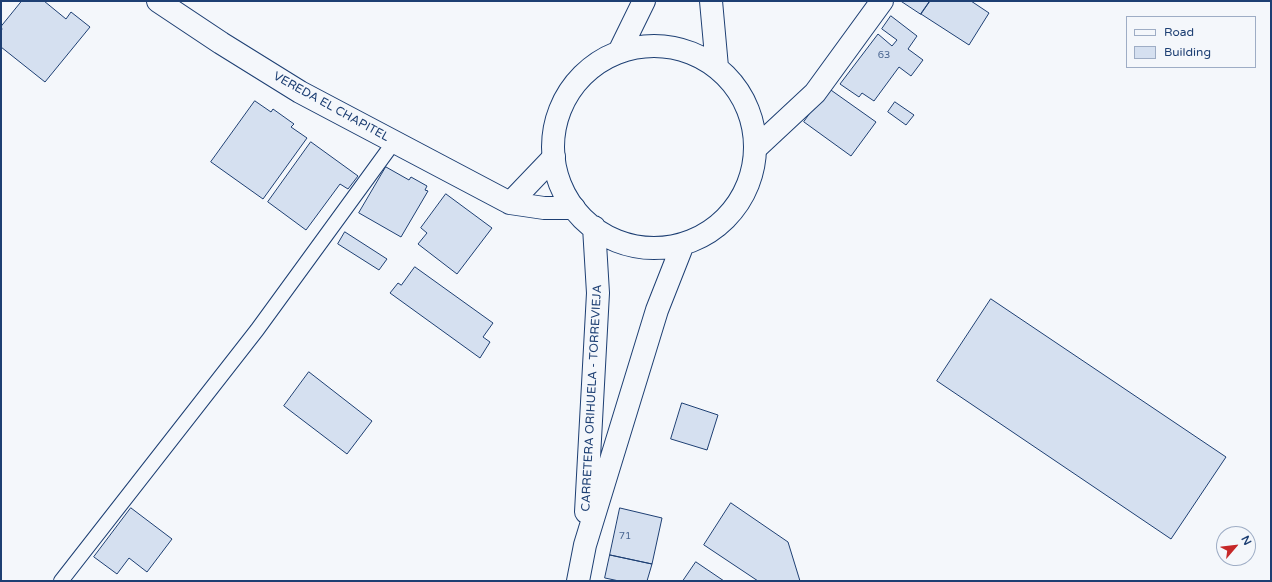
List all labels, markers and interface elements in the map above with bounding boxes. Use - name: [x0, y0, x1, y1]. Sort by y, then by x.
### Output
- legend: [1126, 16, 1256, 68]
- text: Road: [1164, 25, 1194, 39]
- text: Building: [1164, 45, 1211, 59]
- house number: 63: [878, 49, 890, 61]
- street label: VEREDA EL CHAPITEL: [270, 69, 392, 145]
- street label: CARRETERA ORIHUELA - TORREVIEJA: [579, 284, 605, 512]
- north arrow: [1216, 526, 1256, 566]
- house number: 71: [619, 530, 631, 542]
- text: N: [1238, 534, 1254, 548]

